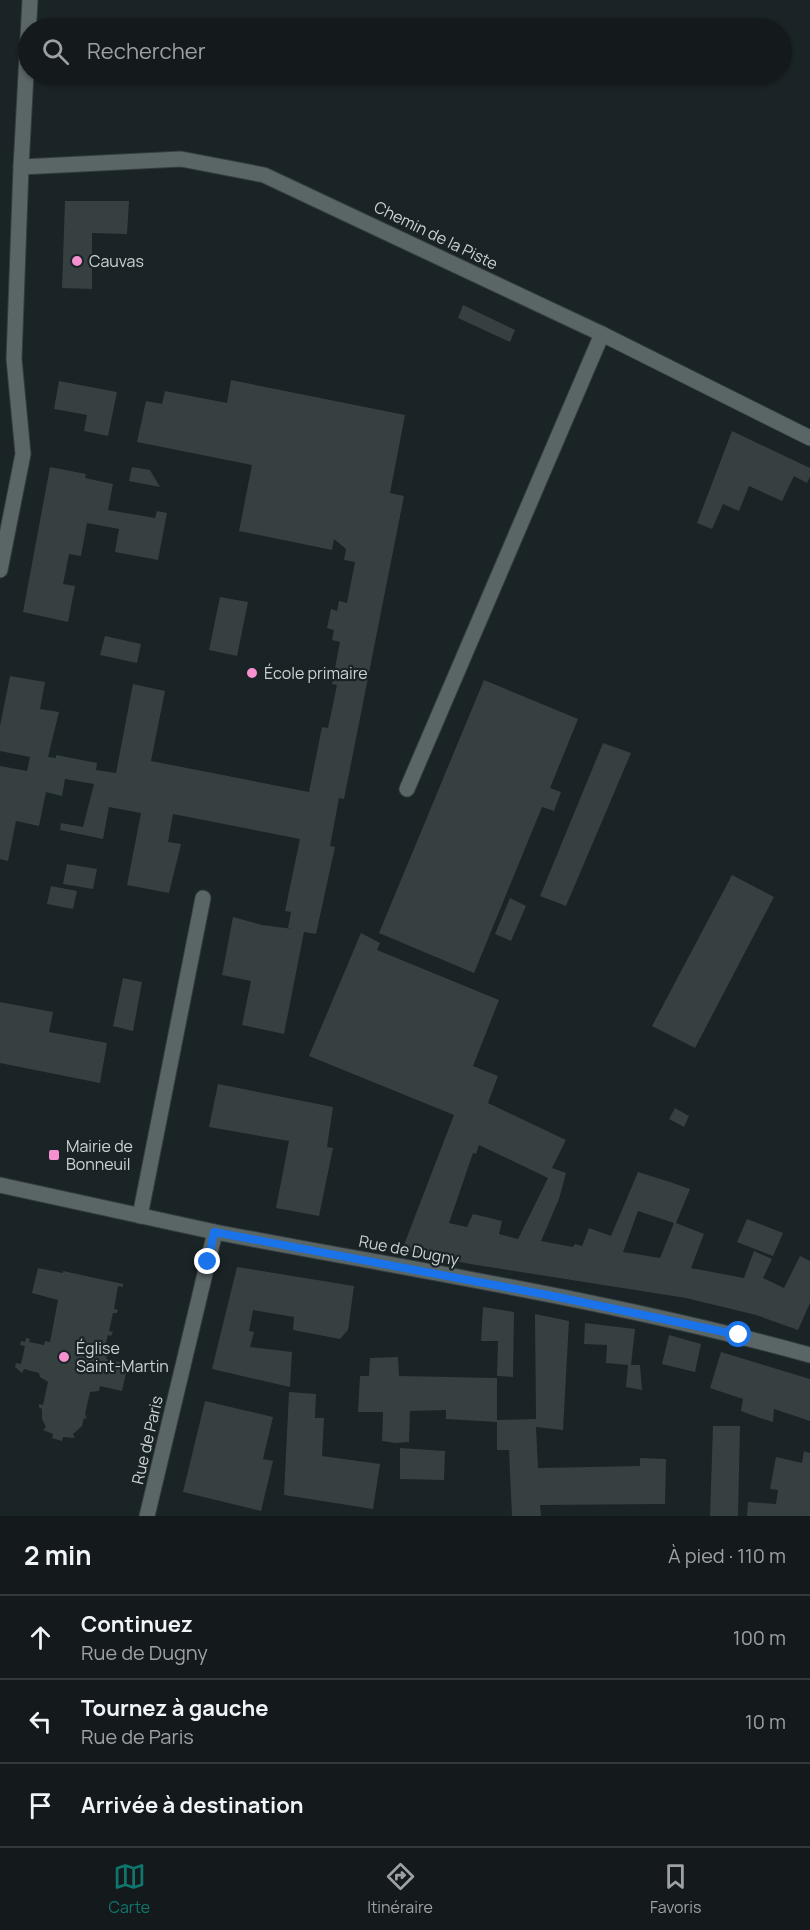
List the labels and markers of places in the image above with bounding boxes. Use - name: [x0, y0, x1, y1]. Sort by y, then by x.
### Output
- place label: Cauvas: [89, 250, 144, 272]
- marker: Cauvas: [70, 254, 84, 268]
- place label: École primaire: [264, 662, 368, 684]
- marker: École primaire: [245, 666, 259, 680]
- place label: Mairie de Bonneuil: [66, 1135, 133, 1175]
- marker: Mairie de Bonneuil: [47, 1148, 61, 1162]
- place label: Église Saint-Martin: [76, 1337, 169, 1377]
- marker: Église Saint-Martin: [57, 1350, 71, 1364]

